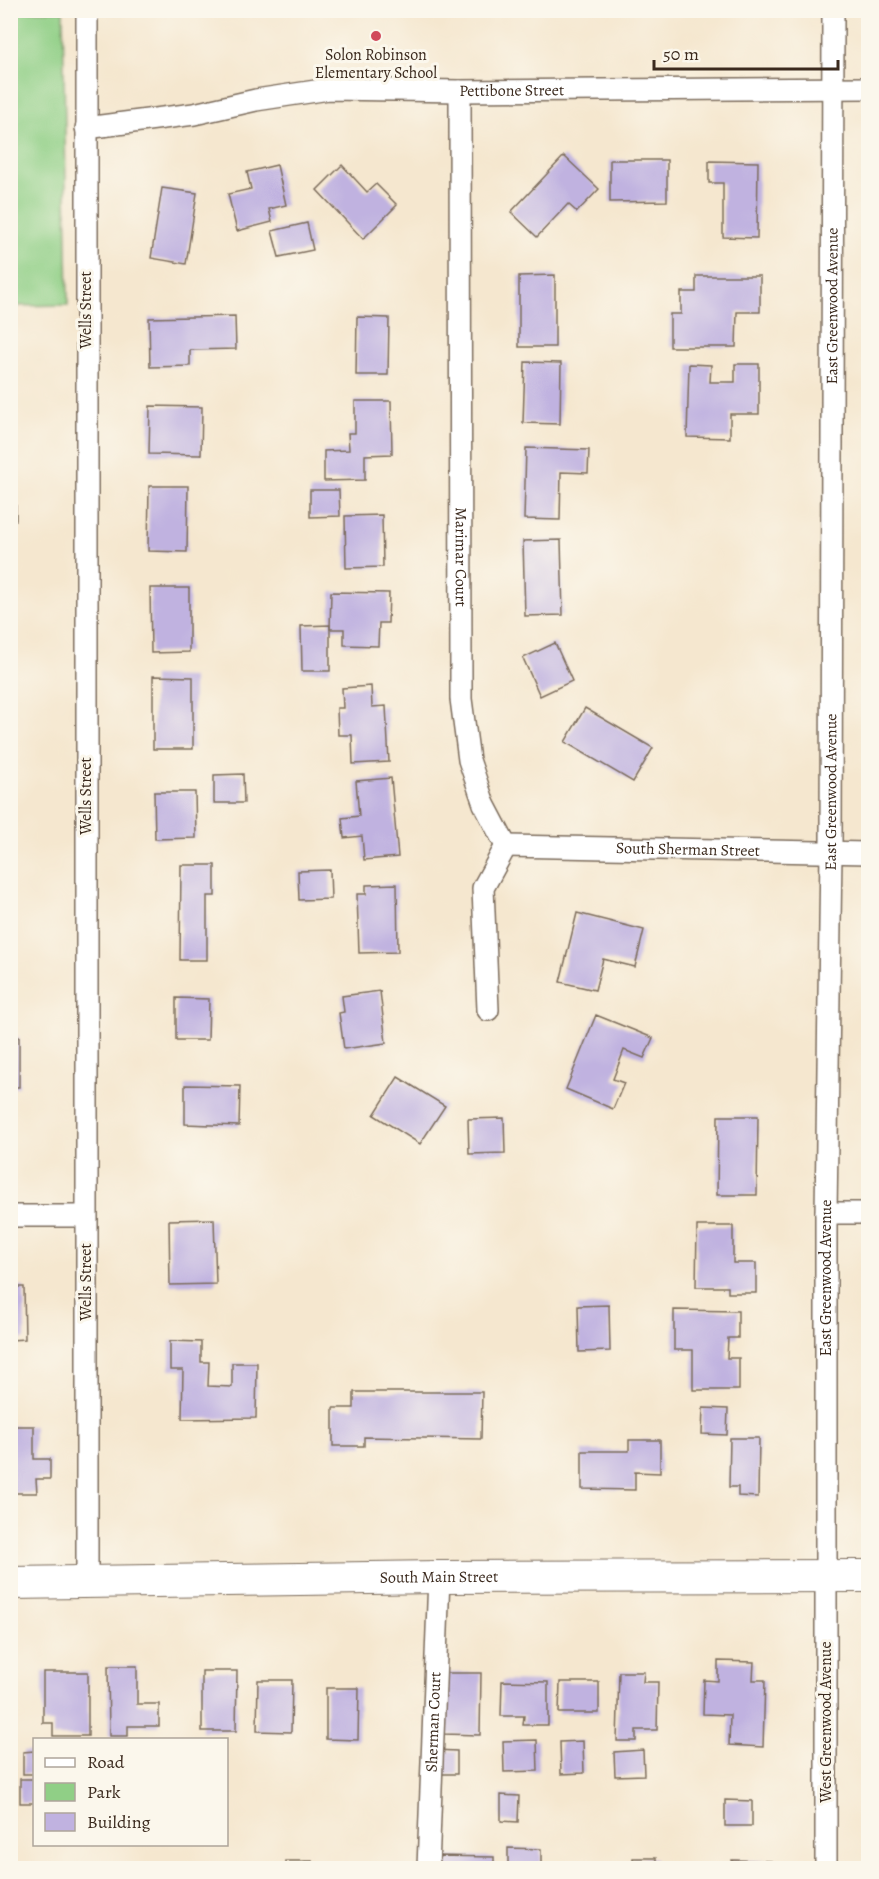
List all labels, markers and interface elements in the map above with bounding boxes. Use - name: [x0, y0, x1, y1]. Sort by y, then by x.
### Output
- marker: Solon Robinson Elementary School: [369, 29, 383, 43]
- scale bar: [654, 33, 838, 71]
- text: 50 m: [663, 42, 699, 66]
- place label: Solon Robinson Elementary School: [315, 44, 437, 84]
- street label: Pettibone Street: [459, 79, 564, 102]
- street label: East Greenwood Avenue: [821, 227, 843, 385]
- street label: Wells Street: [75, 271, 97, 350]
- street label: Marimar Court: [450, 507, 472, 607]
- street label: East Greenwood Avenue: [820, 713, 842, 871]
- street label: Wells Street: [75, 757, 97, 836]
- street label: South Sherman Street: [616, 837, 760, 862]
- street label: East Greenwood Avenue: [815, 1199, 837, 1357]
- street label: Wells Street: [75, 1243, 97, 1322]
- street label: South Main Street: [380, 1566, 498, 1589]
- street label: West Greenwood Avenue: [815, 1641, 837, 1804]
- street label: Sherman Court: [421, 1671, 446, 1773]
- legend: [33, 1738, 228, 1846]
- text: Road: [87, 1750, 125, 1774]
- text: Park: [87, 1780, 121, 1804]
- text: Building: [87, 1810, 151, 1834]

